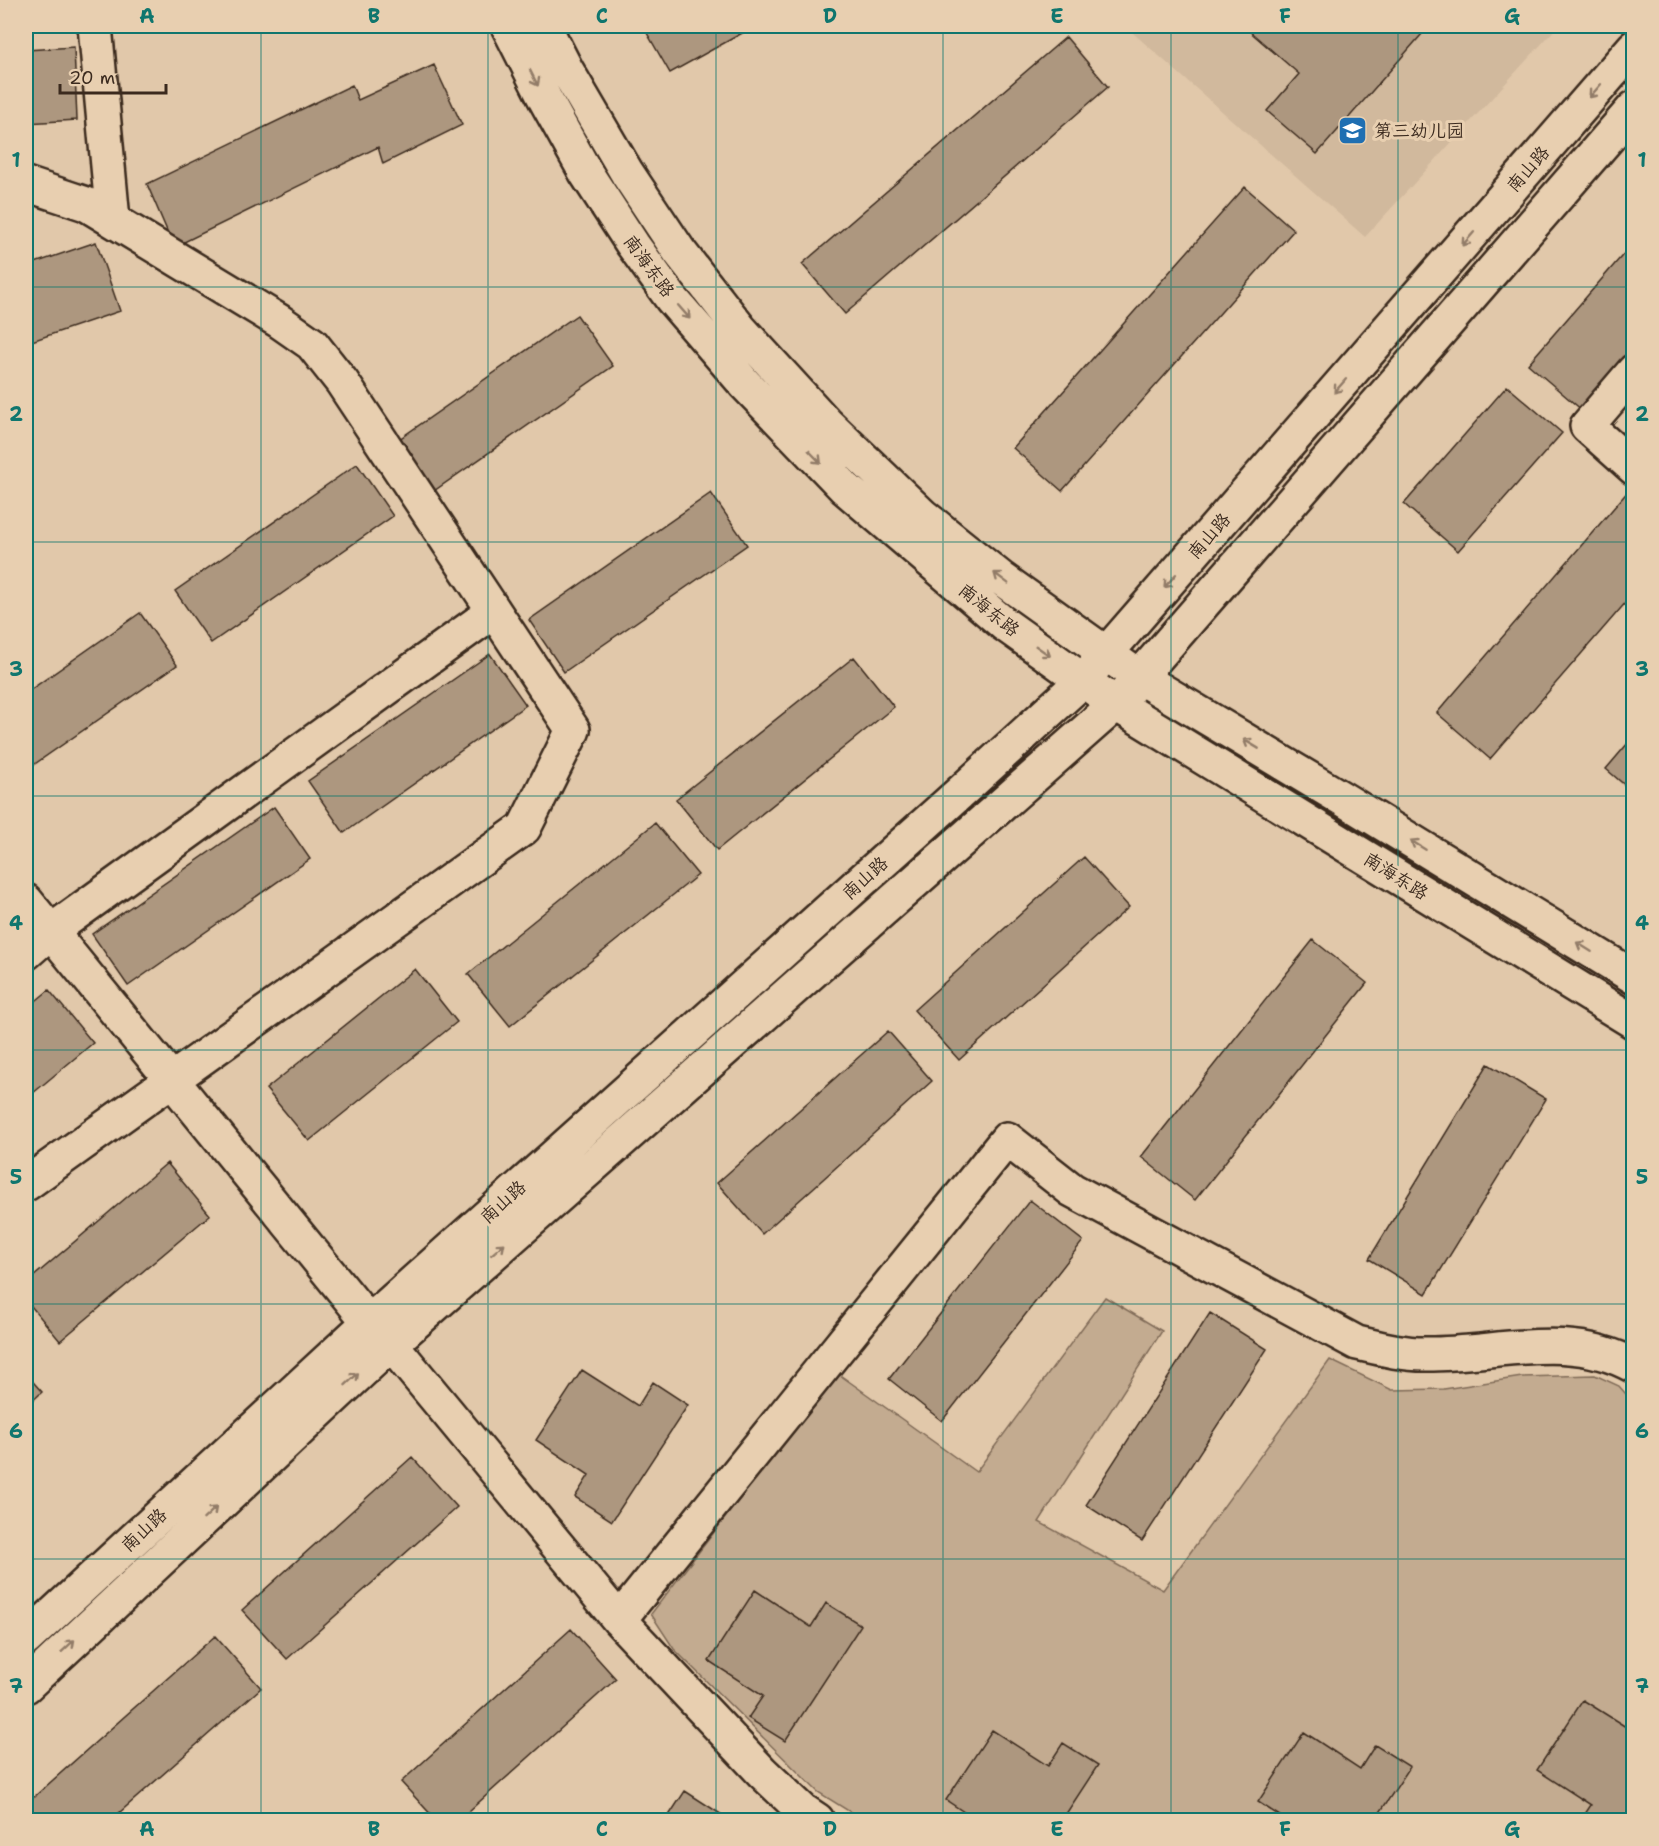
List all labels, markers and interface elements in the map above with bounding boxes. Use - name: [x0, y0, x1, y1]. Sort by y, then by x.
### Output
- text: A: [139, 3, 155, 29]
- text: B: [368, 3, 380, 29]
- text: C: [596, 3, 608, 29]
- text: D: [823, 3, 837, 29]
- text: E: [1050, 3, 1064, 29]
- text: F: [1279, 3, 1291, 29]
- text: G: [1504, 3, 1520, 29]
- scale bar: [60, 57, 166, 95]
- text: 20 m: [69, 66, 115, 90]
- one-way arrow: [529, 68, 540, 86]
- one-way arrow: [1588, 83, 1602, 98]
- school or university icon: 第三幼儿园: [1337, 115, 1369, 147]
- place label: 第三幼儿园: [1374, 119, 1464, 143]
- street label: 南山路: [1501, 141, 1555, 197]
- text: 1: [11, 147, 21, 173]
- text: 1: [1637, 147, 1647, 173]
- street label: 南海东路: [618, 230, 680, 302]
- one-way arrow: [1461, 231, 1474, 247]
- one-way arrow: [677, 304, 691, 319]
- one-way arrow: [1333, 378, 1347, 393]
- text: 2: [9, 401, 23, 427]
- text: 2: [1635, 401, 1649, 427]
- one-way arrow: [808, 449, 822, 464]
- street label: 南山路: [1182, 508, 1236, 564]
- one-way arrow: [994, 571, 1010, 584]
- one-way arrow: [1163, 573, 1177, 588]
- street label: 南海东路: [953, 578, 1025, 642]
- one-way arrow: [1034, 645, 1050, 657]
- text: 3: [9, 656, 23, 682]
- text: 3: [1635, 656, 1649, 682]
- one-way arrow: [1243, 737, 1260, 749]
- one-way arrow: [1410, 838, 1427, 850]
- street label: 南海东路: [1359, 847, 1433, 905]
- street label: 南山路: [837, 851, 893, 905]
- text: 4: [9, 910, 23, 936]
- text: 4: [1635, 910, 1649, 936]
- one-way arrow: [1576, 940, 1593, 952]
- text: 5: [10, 1164, 22, 1190]
- text: 5: [1636, 1164, 1648, 1190]
- street label: 南山路: [475, 1175, 531, 1229]
- one-way arrow: [490, 1242, 505, 1256]
- one-way arrow: [345, 1372, 360, 1387]
- text: 6: [9, 1418, 23, 1444]
- text: 6: [1635, 1418, 1649, 1444]
- street label: 南山路: [116, 1503, 172, 1557]
- one-way arrow: [203, 1506, 218, 1520]
- one-way arrow: [60, 1640, 75, 1654]
- text: 7: [9, 1673, 23, 1699]
- text: 7: [1635, 1673, 1649, 1699]
- text: A: [139, 1816, 155, 1842]
- text: B: [368, 1816, 380, 1842]
- text: C: [596, 1816, 608, 1842]
- text: D: [823, 1816, 837, 1842]
- text: E: [1050, 1816, 1064, 1842]
- text: F: [1279, 1816, 1291, 1842]
- text: G: [1504, 1816, 1520, 1842]

